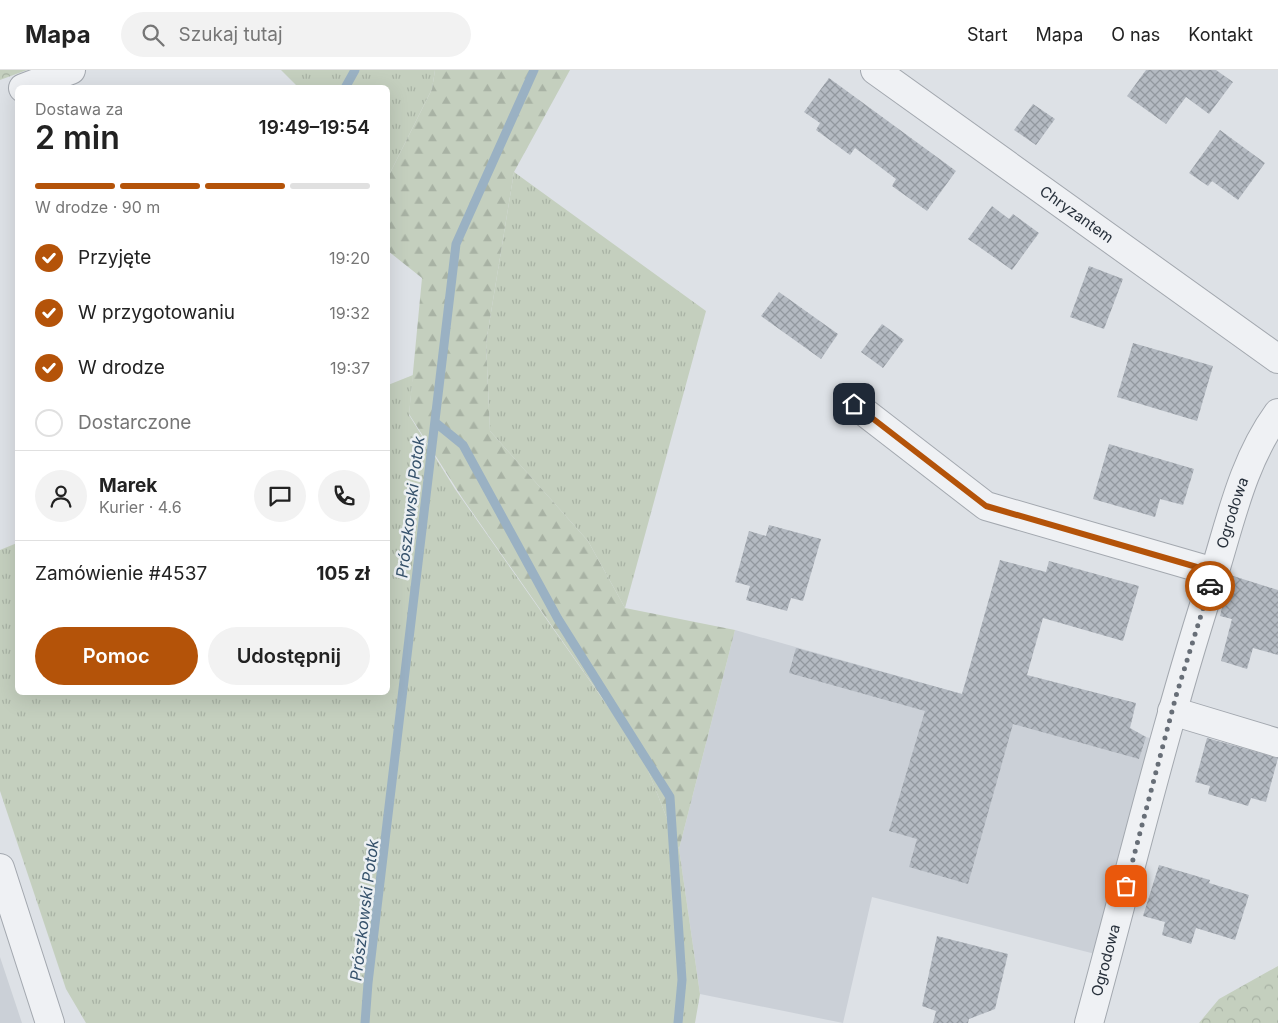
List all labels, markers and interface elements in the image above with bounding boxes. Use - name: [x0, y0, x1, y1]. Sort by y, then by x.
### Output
- search box: [121, 12, 471, 57]
- text: Mapa: [25, 20, 91, 49]
- icon: search: [139, 21, 167, 49]
- text: Szukaj tutaj: [179, 23, 283, 46]
- text: Start: [967, 24, 1008, 45]
- text: Mapa: [1036, 24, 1083, 45]
- text: O nas: [1111, 24, 1160, 45]
- text: Kontakt: [1188, 24, 1253, 45]
- text: Dostawa za: [35, 99, 123, 119]
- text: 19:49–19:54: [259, 116, 370, 139]
- text: 2 min: [35, 118, 120, 157]
- street label: Chryzantem: [1036, 181, 1117, 247]
- text: W drodze · 90 m: [35, 197, 160, 217]
- icon: check: [35, 244, 63, 272]
- text: Przyjęte: [78, 246, 151, 269]
- text: 19:20: [329, 248, 370, 268]
- icon: check: [35, 299, 63, 327]
- text: W przygotowaniu: [78, 301, 235, 324]
- text: 19:32: [329, 303, 370, 323]
- icon: check: [35, 354, 63, 382]
- text: W drodze: [78, 356, 165, 379]
- text: 19:37: [330, 358, 370, 378]
- pin: [833, 383, 875, 425]
- icon: home: [840, 390, 868, 418]
- text: Dostarczone: [78, 411, 191, 434]
- water label: Prószkowski Potok: [391, 435, 429, 579]
- button: person: [35, 470, 87, 522]
- button: chat: [254, 470, 306, 522]
- button: phone: [318, 470, 370, 522]
- text: Marek: [99, 474, 157, 497]
- street label: Ogrodowa: [1212, 474, 1252, 551]
- text: Kurier · 4.6: [99, 497, 182, 517]
- courier: [1185, 561, 1235, 611]
- text: Zamówienie #4537: [35, 562, 207, 585]
- text: 105 zł: [316, 562, 370, 585]
- icon: car: [1196, 572, 1224, 600]
- button: Pomoc: [35, 627, 198, 685]
- button: Udostępnij: [208, 627, 370, 685]
- water label: Prószkowski Potok: [345, 838, 383, 982]
- pin: [1105, 865, 1147, 907]
- icon: bag: [1112, 872, 1140, 900]
- street label: Ogrodowa: [1087, 922, 1124, 998]

